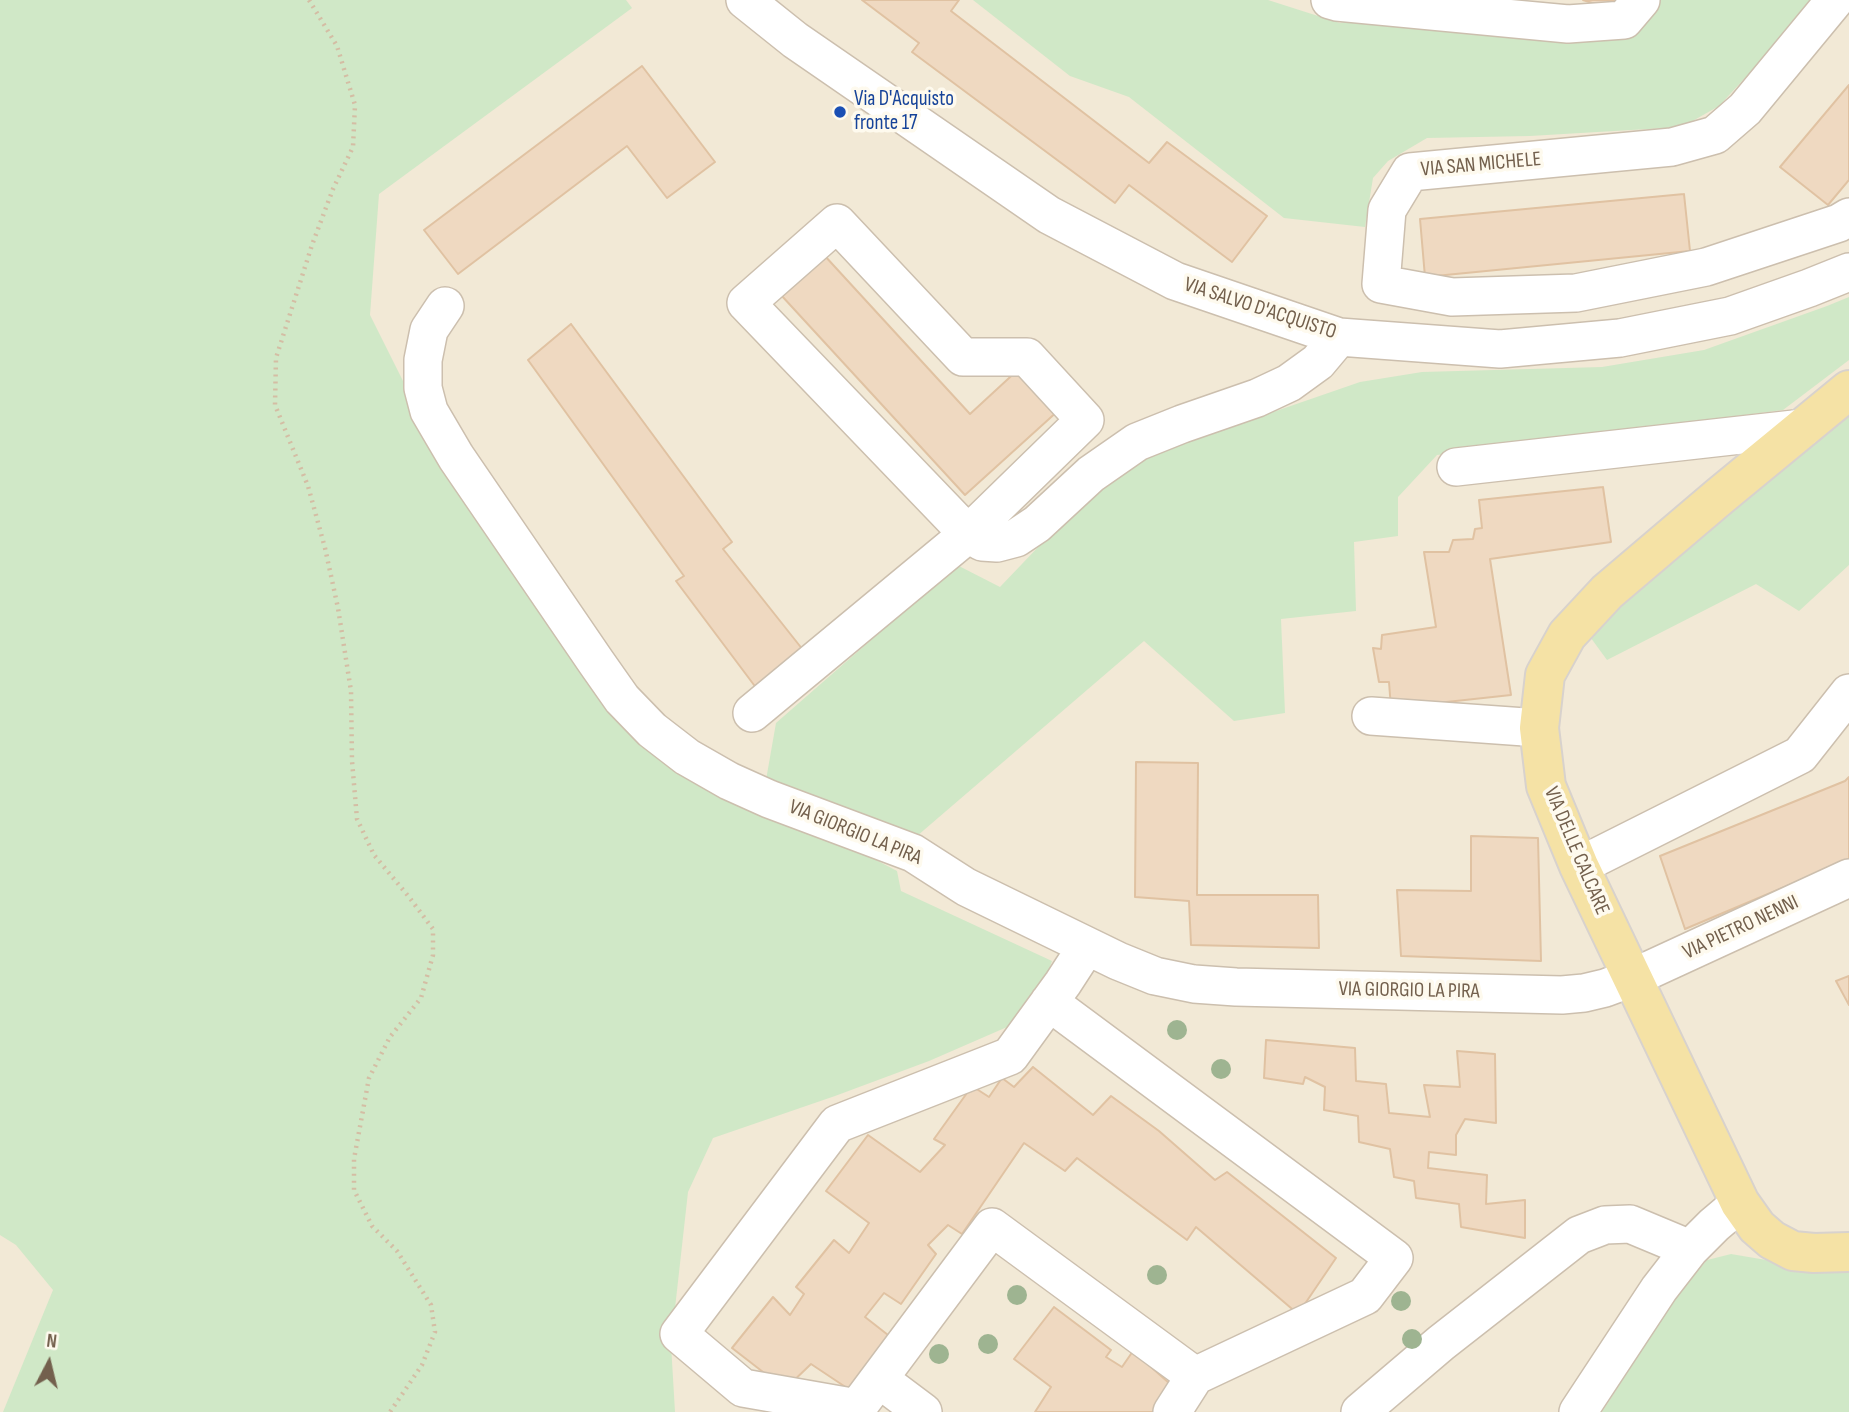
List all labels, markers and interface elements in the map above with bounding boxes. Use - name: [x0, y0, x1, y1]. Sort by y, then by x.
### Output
- place label: Via D'Acquisto fronte 17: [854, 87, 954, 137]
- marker: Via D'Acquisto fronte 17: [832, 104, 848, 120]
- street label: VIA SAN MICHELE: [1420, 147, 1542, 183]
- street label: VIA SALVO D'ACQUISTO: [1181, 273, 1339, 345]
- street label: VIA DELLE CALCARE: [1538, 783, 1614, 919]
- street label: VIA GIORGIO LA PIRA: [785, 795, 925, 871]
- street label: VIA PIETRO NENNI: [1679, 890, 1803, 966]
- street label: VIA GIORGIO LA PIRA: [1338, 977, 1480, 1005]
- north arrow: [14, 1328, 84, 1398]
- text: N: [45, 1330, 58, 1354]

